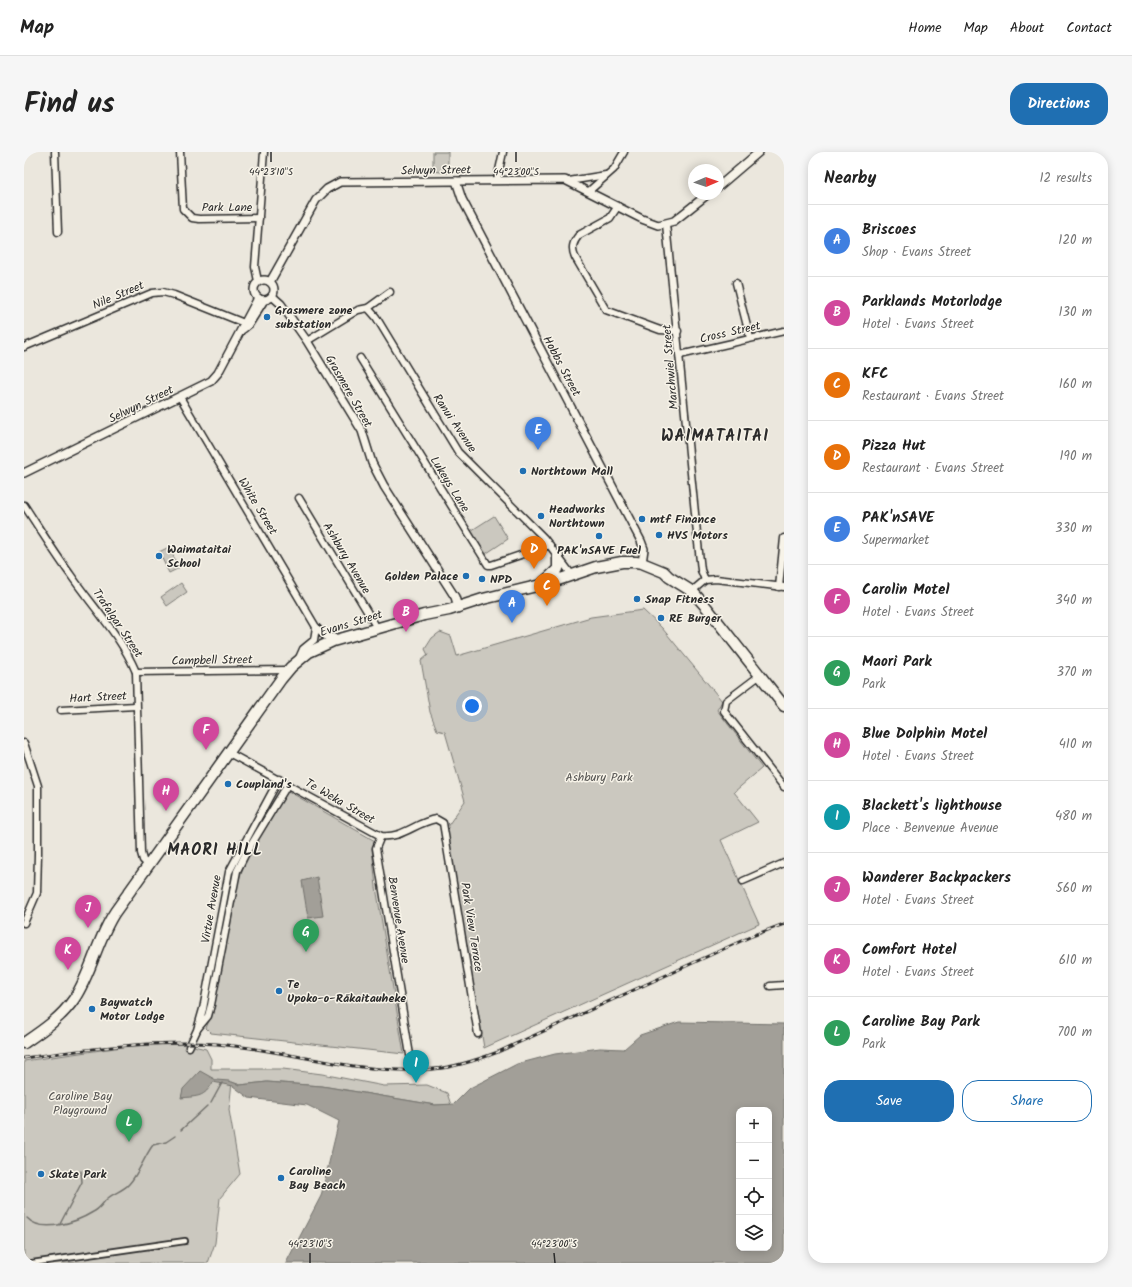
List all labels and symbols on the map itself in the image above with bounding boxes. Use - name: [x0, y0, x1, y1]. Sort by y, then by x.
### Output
- street label: Selwyn Street: [401, 160, 472, 181]
- text: 44°23'10"S: [249, 164, 294, 180]
- text: 44°23'00"S: [493, 164, 540, 180]
- north arrow: [688, 164, 724, 200]
- street label: Park Lane: [202, 198, 253, 217]
- street label: Nile Street: [89, 276, 147, 315]
- place label: Grasmere zone substation: [275, 301, 353, 334]
- marker: Grasmere zone substation: [262, 312, 272, 322]
- street label: Cross Street: [698, 316, 763, 349]
- street label: Marchwiel Street: [657, 323, 684, 410]
- street label: Hobbs Street: [538, 332, 586, 400]
- street label: Grasmere Street: [320, 351, 377, 432]
- street label: Selwyn Street: [106, 380, 177, 428]
- street label: Ranui Avenue: [428, 390, 482, 457]
- pin: E: [525, 417, 551, 450]
- district label: WAIMATAITAI: [661, 424, 769, 449]
- street label: Lukeys Lane: [425, 453, 475, 516]
- place label: Northtown Mall: [531, 462, 614, 481]
- marker: Northtown Mall: [518, 466, 528, 476]
- street label: White Street: [233, 474, 282, 539]
- place label: Headworks Northtown: [549, 500, 606, 533]
- place label: mtf Finance: [650, 510, 716, 529]
- marker: Headworks Northtown: [536, 511, 546, 521]
- marker: mtf Finance: [637, 514, 647, 524]
- street label: Ashbury Avenue: [318, 519, 376, 598]
- place label: HVS Motors: [667, 526, 728, 545]
- marker: HVS Motors: [654, 530, 664, 540]
- marker: PAK'nSAVE Fuel: [594, 531, 604, 541]
- pin: D: [521, 536, 547, 569]
- place label: Waimataitai School: [167, 540, 232, 573]
- place label: PAK'nSAVE Fuel: [557, 541, 642, 560]
- marker: Waimataitai School: [154, 551, 164, 561]
- place label: Golden Palace: [385, 567, 458, 586]
- place label: NPD: [490, 570, 512, 589]
- marker: Golden Palace: [461, 571, 471, 581]
- pin: C: [534, 573, 560, 606]
- marker: NPD: [477, 574, 487, 584]
- street label: Trafalgar Street: [87, 585, 148, 662]
- pin: A: [499, 590, 525, 623]
- place label: Snap Fitness: [645, 590, 715, 609]
- marker: Snap Fitness: [632, 594, 642, 604]
- pin: B: [393, 599, 419, 632]
- street label: Evans Street: [318, 605, 385, 642]
- place label: RE Burger: [669, 609, 722, 628]
- marker: RE Burger: [656, 613, 666, 623]
- street label: Campbell Street: [171, 650, 253, 671]
- street label: Hart Street: [69, 686, 128, 708]
- your location: [462, 696, 482, 716]
- pin: F: [193, 717, 219, 750]
- park label: Ashbury Park: [565, 768, 633, 787]
- street label: Te Weka Street: [301, 774, 379, 829]
- place label: Coupland's: [236, 775, 292, 794]
- pin: H: [153, 778, 179, 811]
- marker: Coupland's: [223, 779, 233, 789]
- district label: MAORI HILL: [167, 838, 263, 863]
- street label: Virtue Avenue: [196, 873, 227, 945]
- street label: Benvenue Avenue: [382, 875, 415, 965]
- street label: Park View Terrace: [455, 881, 488, 974]
- pin: J: [75, 895, 101, 928]
- pin: G: [293, 919, 319, 952]
- pin: K: [55, 937, 81, 970]
- place label: Te Upoko-o-Rākaitauheke: [287, 975, 406, 1008]
- marker: Te Upoko-o-Rākaitauheke: [274, 986, 284, 996]
- place label: Baywatch Motor Lodge: [100, 993, 165, 1026]
- marker: Baywatch Motor Lodge: [87, 1004, 97, 1014]
- pin: I: [403, 1050, 429, 1083]
- park label: Caroline Bay Playground: [48, 1087, 112, 1120]
- pin: L: [116, 1109, 142, 1142]
- place label: Caroline Bay Beach: [289, 1162, 346, 1195]
- place label: Skate Park: [49, 1165, 108, 1184]
- marker: Skate Park: [36, 1169, 46, 1179]
- marker: Caroline Bay Beach: [276, 1173, 286, 1183]
- text: 44°23'10"S: [288, 1236, 333, 1252]
- text: 44°23'00"S: [531, 1236, 578, 1252]

